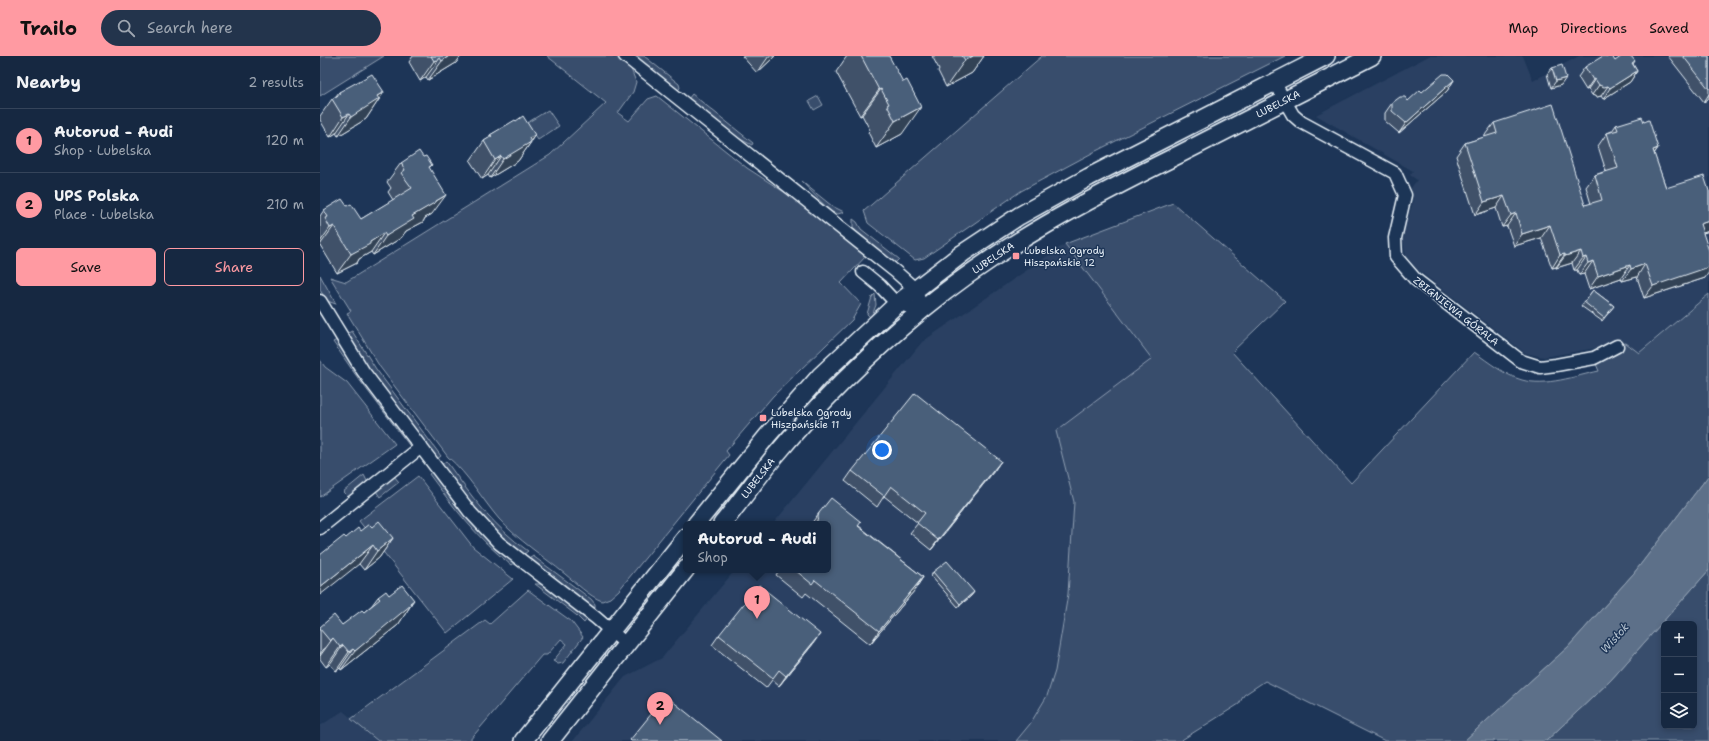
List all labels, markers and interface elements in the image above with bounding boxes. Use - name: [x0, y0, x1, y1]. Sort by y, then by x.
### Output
- search box: [101, 10, 381, 46]
- text: Trailo: [20, 16, 77, 41]
- icon: search: [115, 17, 137, 39]
- text: Search here: [147, 18, 233, 38]
- text: Map: [1509, 19, 1539, 37]
- text: Directions: [1561, 19, 1627, 37]
- text: Saved: [1649, 19, 1689, 37]
- text: Nearby: [16, 71, 81, 93]
- text: 2 results: [248, 74, 304, 91]
- street label: LUBELSKA: [1254, 87, 1302, 121]
- text: Autorud - Audi: [54, 122, 173, 142]
- text: 1: [26, 132, 32, 149]
- text: 120 m: [266, 132, 304, 149]
- text: Shop · Lubelska: [54, 142, 151, 159]
- text: UPS Polska: [54, 186, 139, 206]
- text: 2: [24, 196, 34, 213]
- text: 210 m: [266, 196, 304, 213]
- text: Place · Lubelska: [54, 206, 154, 223]
- street label: LUBELSKA: [969, 239, 1017, 277]
- place label: Lubelska Ogrody Hiszpańskie 12: [1024, 244, 1105, 269]
- button: Save: [16, 248, 156, 286]
- button: Share: [164, 248, 304, 286]
- marker: Lubelska Ogrody Hiszpańskie 12: [1011, 251, 1021, 261]
- street label: ZBIGNIEWA GÓRALA: [1411, 273, 1501, 349]
- place label: Lubelska Ogrody Hiszpańskie 11: [771, 406, 852, 431]
- marker: Lubelska Ogrody Hiszpańskie 11: [758, 413, 768, 423]
- your location: [872, 440, 892, 460]
- street label: LUBELSKA: [738, 455, 778, 501]
- popup: [683, 521, 831, 573]
- text: Autorud - Audi: [697, 529, 817, 549]
- text: Shop: [697, 549, 728, 566]
- pin: 1: [744, 586, 770, 619]
- water label: Wisłok: [1597, 619, 1633, 656]
- map controls: [1661, 621, 1697, 729]
- button: +: [1661, 621, 1697, 657]
- button: −: [1661, 657, 1697, 693]
- pin: 2: [647, 692, 673, 725]
- button: layers: [1661, 693, 1697, 729]

